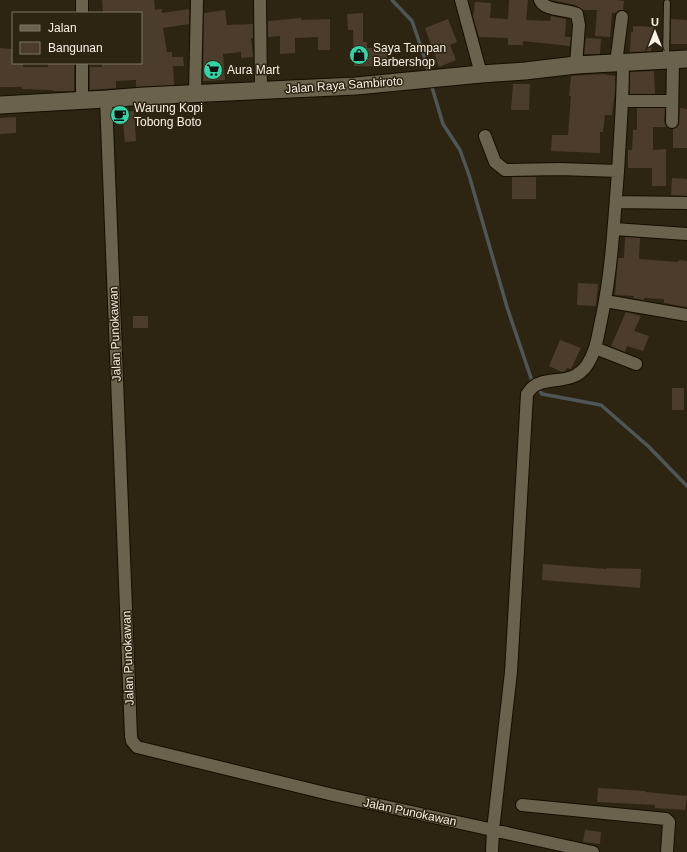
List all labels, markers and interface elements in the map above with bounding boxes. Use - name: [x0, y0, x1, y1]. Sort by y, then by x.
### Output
- legend: [12, 12, 142, 64]
- north arrow: [635, 12, 675, 52]
- text: U: [651, 16, 659, 28]
- text: Jalan: [48, 21, 77, 35]
- text: Bangunan: [48, 41, 103, 55]
- place label: Saya Tampan Barbershop: [373, 41, 446, 69]
- shop icon: Saya Tampan Barbershop: [348, 44, 370, 66]
- supermarket icon: Aura Mart: [202, 59, 224, 81]
- place label: Aura Mart: [227, 63, 280, 77]
- street label: Jalan Raya Sambiroto: [285, 74, 404, 96]
- place label: Warung Kopi Tobong Boto: [134, 101, 203, 129]
- cafe icon: Warung Kopi Tobong Boto: [109, 104, 131, 126]
- street label: Jalan Punokawan: [106, 286, 124, 382]
- street label: Jalan Punokawan: [119, 610, 137, 706]
- street label: Jalan Punokawan: [362, 795, 458, 829]

